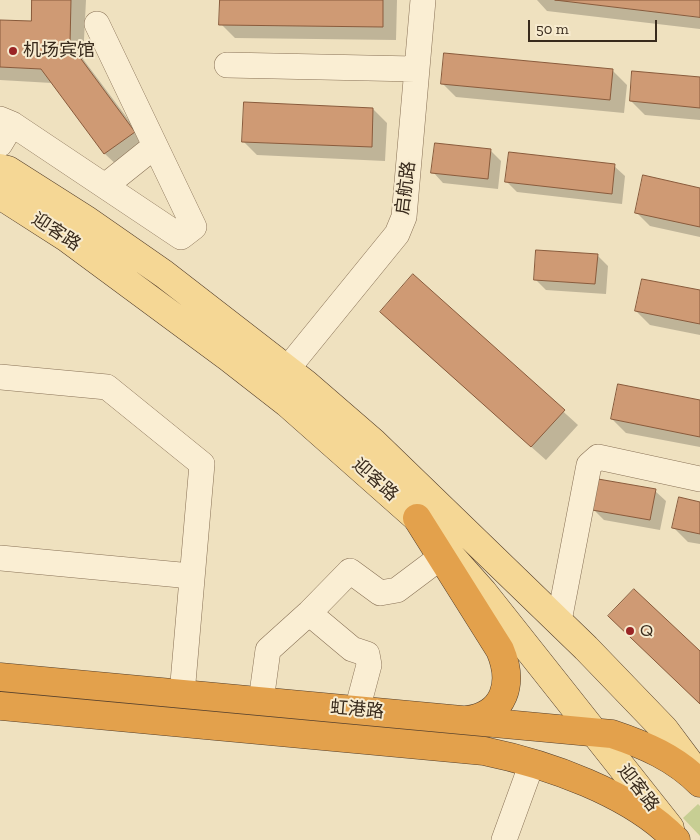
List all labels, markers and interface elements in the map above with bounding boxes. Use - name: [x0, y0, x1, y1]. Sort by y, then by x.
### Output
- scale bar: [530, 10, 659, 42]
- text: 50 m: [536, 20, 569, 38]
- place label: 机场宾馆: [23, 40, 95, 62]
- marker: 机场宾馆: [7, 45, 19, 57]
- street label: 启航路: [392, 160, 420, 216]
- street label: 迎客路: [27, 208, 85, 256]
- street label: 迎客路: [348, 454, 402, 506]
- place label: Q: [640, 620, 653, 642]
- marker: Q: [624, 625, 636, 637]
- street label: 虹港路: [329, 697, 385, 723]
- street label: 迎客路: [613, 760, 663, 816]

